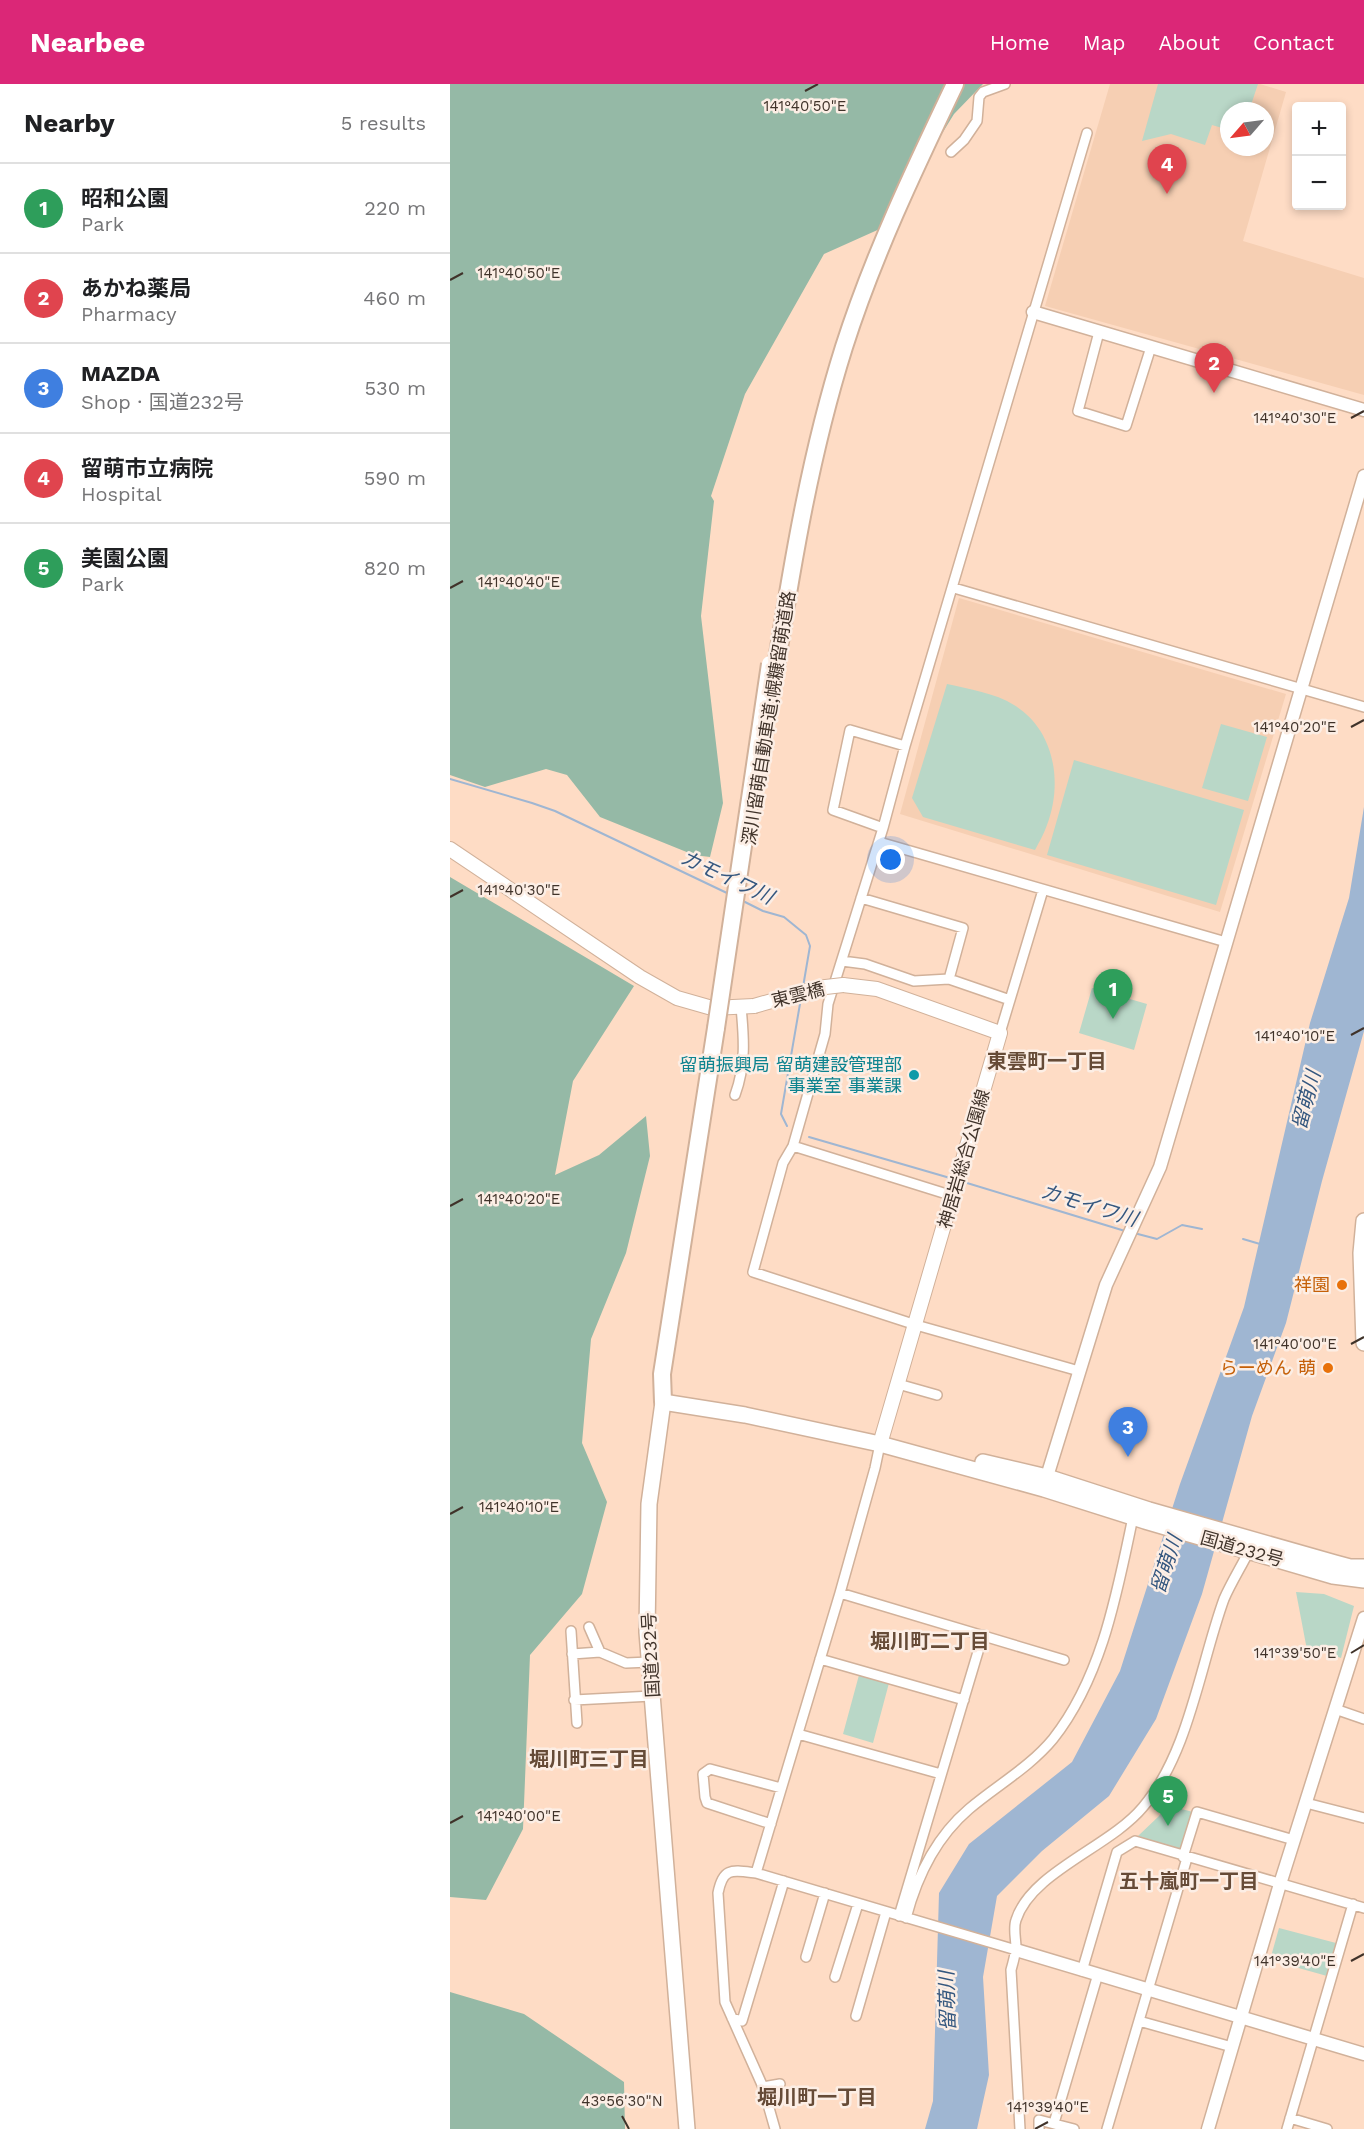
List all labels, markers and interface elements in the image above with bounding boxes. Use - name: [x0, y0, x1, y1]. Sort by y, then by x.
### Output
- text: Nearbee: [30, 26, 145, 59]
- text: Home: [990, 30, 1050, 55]
- text: Map: [1083, 30, 1126, 55]
- text: About: [1159, 30, 1220, 55]
- text: Contact: [1253, 30, 1334, 55]
- text: 141°40'50"E: [764, 97, 846, 115]
- north arrow: [1220, 102, 1274, 156]
- map controls: [1292, 102, 1346, 210]
- button: +: [1292, 102, 1346, 156]
- text: Nearby: [24, 108, 115, 138]
- text: 5 results: [341, 111, 426, 135]
- pin: 4: [1148, 144, 1186, 194]
- button: −: [1292, 156, 1346, 210]
- text: 昭和公園: [81, 186, 169, 211]
- text: 1: [39, 196, 48, 220]
- text: 220 m: [364, 196, 426, 220]
- text: Park: [81, 212, 124, 236]
- text: 141°40'50"E: [478, 264, 560, 282]
- text: あかね薬局: [81, 276, 191, 301]
- text: 2: [38, 286, 49, 310]
- text: 460 m: [363, 286, 426, 310]
- text: Pharmacy: [81, 302, 177, 326]
- pin: 2: [1194, 344, 1233, 393]
- text: MAZDA: [81, 361, 160, 386]
- text: 3: [38, 376, 49, 400]
- text: 530 m: [364, 376, 426, 400]
- text: Shop · 国道232号: [81, 390, 244, 414]
- text: 141°40'30"E: [1254, 409, 1336, 427]
- text: 留萌市立病院: [81, 456, 213, 481]
- text: 4: [37, 466, 50, 490]
- text: 590 m: [364, 466, 426, 490]
- text: Hospital: [81, 482, 162, 506]
- text: 美園公園: [81, 546, 169, 571]
- text: 5: [38, 556, 49, 580]
- text: 820 m: [364, 556, 426, 580]
- text: Park: [81, 572, 124, 596]
- text: 141°40'40"E: [478, 573, 560, 591]
- street label: 深川留萌自動車道;幌糠留萌道路: [738, 589, 799, 847]
- text: 141°40'20"E: [1254, 718, 1336, 736]
- water label: カモイワ川: [677, 845, 779, 910]
- your location: [876, 845, 905, 874]
- text: 141°40'30"E: [478, 881, 560, 899]
- pin: 1: [1094, 970, 1132, 1019]
- street label: 東雲橋: [769, 978, 827, 1011]
- text: 141°40'10"E: [1255, 1027, 1335, 1045]
- district label: 東雲町一丁目: [987, 1049, 1107, 1073]
- place label: 留萌振興局 留萌建設管理部 事業室 事業課: [680, 1054, 902, 1096]
- water label: 留萌川: [1287, 1066, 1326, 1132]
- marker: 留萌振興局 留萌建設管理部 事業室 事業課: [907, 1068, 921, 1082]
- street label: 神居岩総合公園線: [934, 1087, 993, 1231]
- water label: カモイワ川: [1038, 1179, 1142, 1232]
- text: 141°40'20"E: [478, 1190, 560, 1208]
- place label: 祥園: [1294, 1274, 1330, 1295]
- marker: 祥園: [1335, 1278, 1349, 1292]
- text: 141°40'00"E: [1253, 1335, 1337, 1353]
- place label: らーめん 萌: [1220, 1357, 1316, 1378]
- marker: らーめん 萌: [1321, 1361, 1335, 1375]
- pin: 3: [1108, 1408, 1148, 1457]
- text: 141°40'10"E: [479, 1498, 559, 1516]
- street label: 国道232号: [1198, 1527, 1286, 1570]
- water label: 留萌川: [1145, 1530, 1187, 1596]
- street label: 国道232号: [638, 1612, 663, 1698]
- district label: 堀川町二丁目: [870, 1629, 990, 1653]
- text: 141°39'50"E: [1254, 1644, 1336, 1662]
- district label: 堀川町三丁目: [529, 1747, 649, 1771]
- pin: 5: [1148, 1776, 1188, 1826]
- text: 141°40'00"E: [477, 1807, 561, 1825]
- district label: 五十嵐町一丁目: [1119, 1869, 1259, 1893]
- text: 141°39'40"E: [1254, 1952, 1336, 1970]
- water label: 留萌川: [934, 1969, 960, 2031]
- district label: 堀川町一丁目: [757, 2085, 877, 2109]
- text: 43°56'30"N: [581, 2092, 663, 2110]
- text: 141°39'40"E: [1007, 2098, 1089, 2116]

